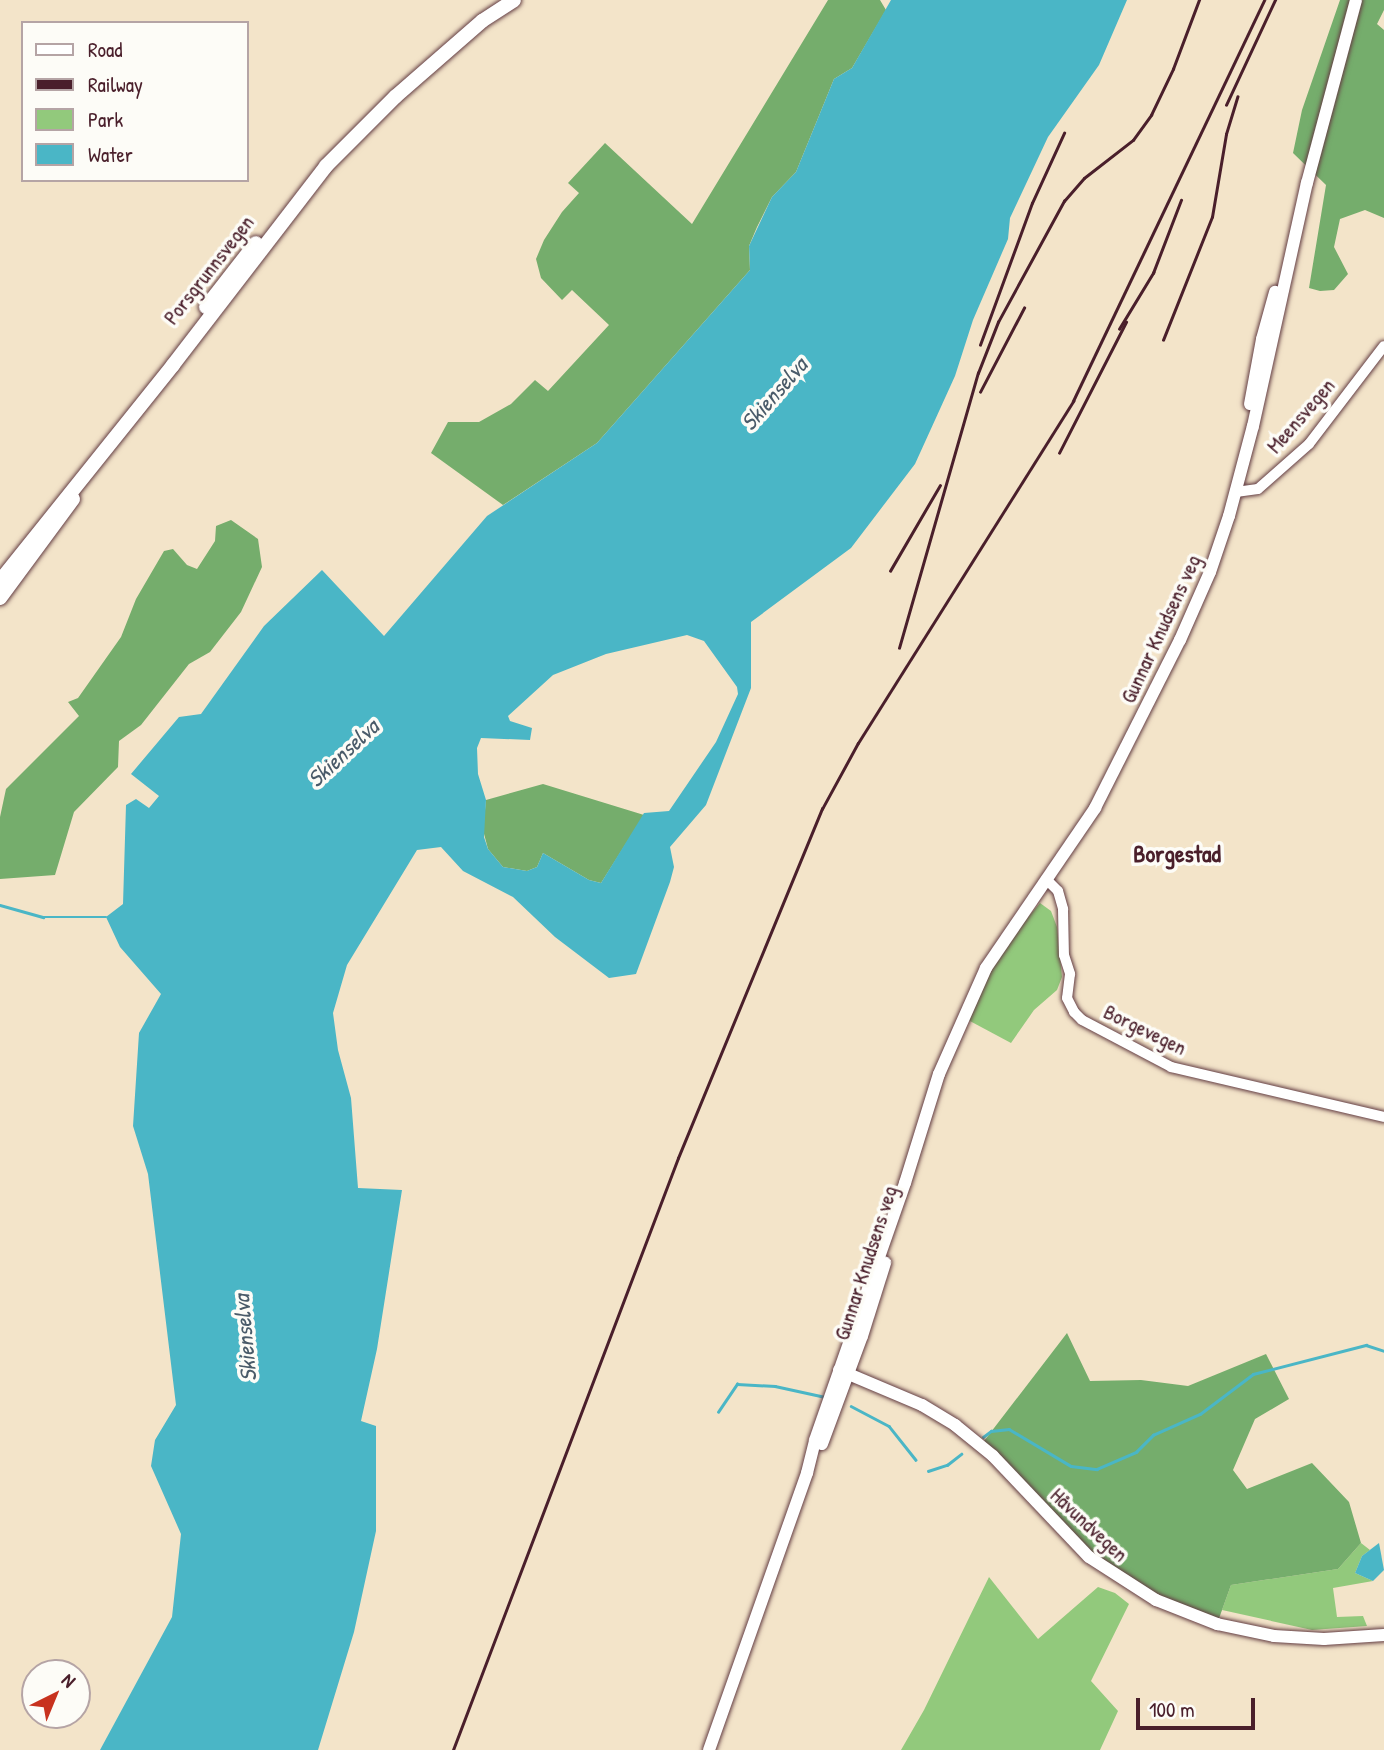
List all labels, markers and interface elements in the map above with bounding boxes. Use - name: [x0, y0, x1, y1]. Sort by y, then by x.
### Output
- legend: [21, 21, 248, 182]
- text: Road: [88, 35, 122, 64]
- text: Railway: [88, 70, 143, 99]
- text: Park: [88, 105, 123, 134]
- text: Water: [88, 140, 133, 169]
- street label: Porsgrunnsvegen: [159, 210, 259, 330]
- water label: Skienselva: [735, 352, 813, 436]
- street label: Meensvegen: [1262, 373, 1340, 459]
- street label: Gunnar Knudsens veg: [1116, 551, 1206, 707]
- water label: Skienselva: [302, 713, 384, 793]
- district label: Borgestad: [1133, 840, 1221, 868]
- street label: Borgevegen: [1100, 999, 1190, 1061]
- street label: Gunnar Knudsens veg: [829, 1183, 903, 1343]
- water label: Skienselva: [227, 1293, 263, 1383]
- street label: Håvundvegen: [1045, 1483, 1133, 1567]
- north arrow: [21, 1659, 91, 1729]
- text: N: [56, 1667, 82, 1693]
- scale bar: [1139, 1684, 1258, 1728]
- text: 100 m: [1149, 1695, 1195, 1724]

